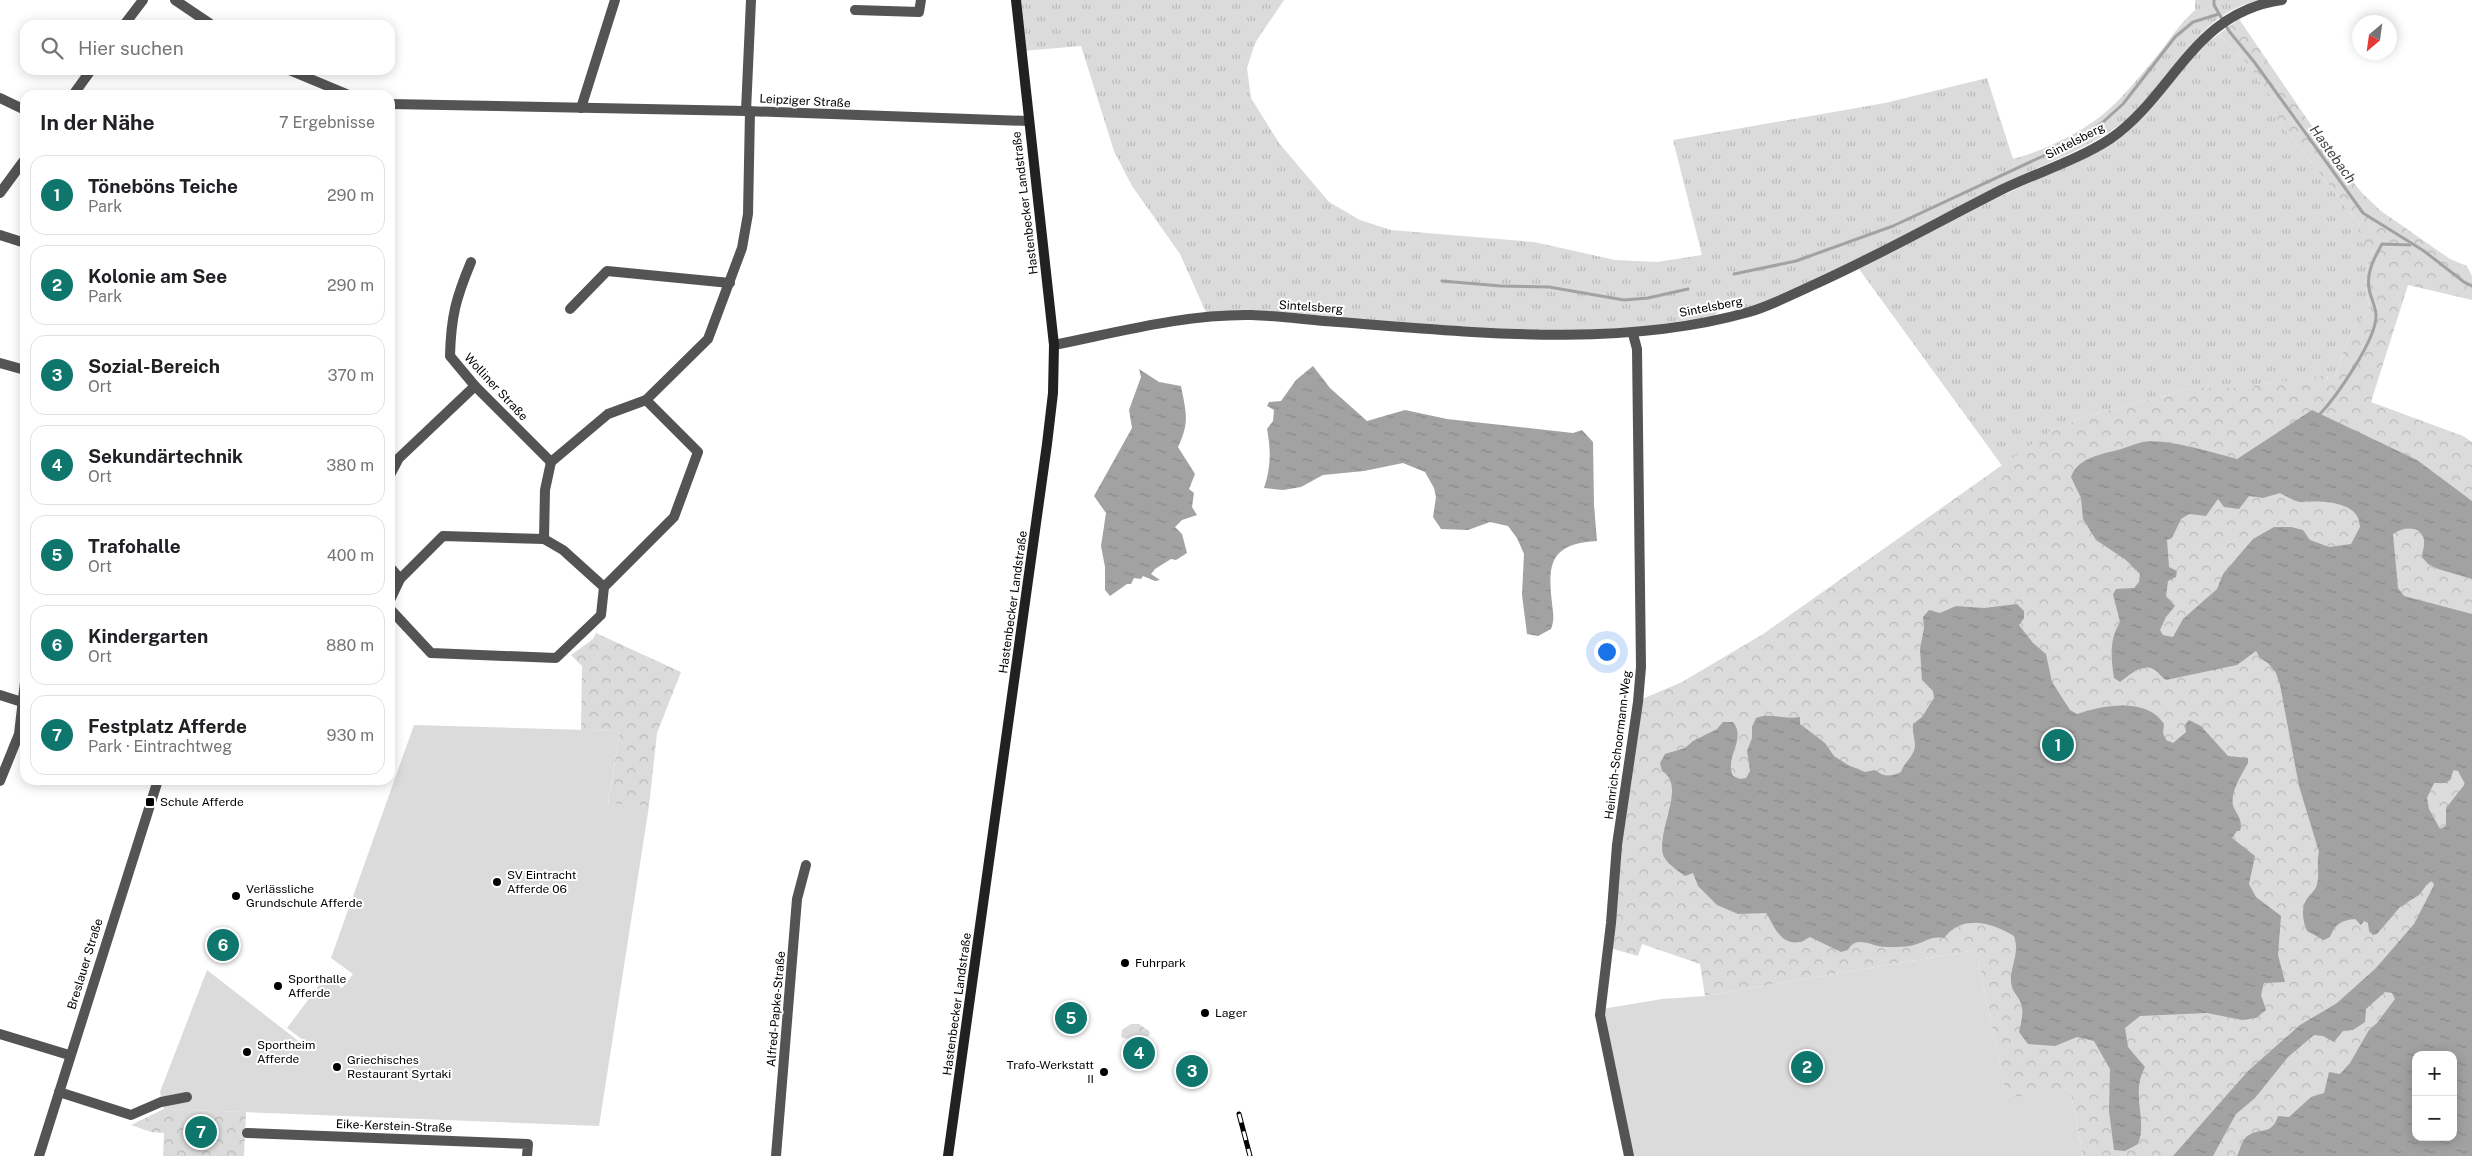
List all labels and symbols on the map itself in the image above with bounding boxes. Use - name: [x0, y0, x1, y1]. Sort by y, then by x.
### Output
- north arrow: [2352, 15, 2397, 60]
- street label: Leipziger Straße: [759, 92, 851, 110]
- street label: Sintelsberg: [2043, 120, 2107, 162]
- water label: Hastebach: [2307, 122, 2359, 186]
- street label: Hastenbecker Landstraße: [1009, 130, 1041, 275]
- street label: Sintelsberg: [1678, 294, 1744, 320]
- street label: Sintelsberg: [1278, 298, 1344, 316]
- street label: Wolliner Straße: [461, 351, 531, 424]
- street label: Hastenbecker Landstraße: [996, 529, 1030, 674]
- your location: [1594, 639, 1620, 665]
- street label: Heinrich-Schoormann-Weg: [1602, 670, 1634, 820]
- pin: 1: [2042, 726, 2074, 764]
- place label: Schule Afferde: [160, 795, 244, 809]
- marker: Schule Afferde: [144, 796, 156, 808]
- place label: SV Eintracht Afferde 06: [507, 868, 577, 896]
- marker: SV Eintracht Afferde 06: [491, 876, 503, 888]
- place label: Verlässliche Grundschule Afferde: [246, 882, 363, 910]
- marker: Verlässliche Grundschule Afferde: [230, 890, 242, 902]
- street label: Breslauer Straße: [64, 917, 106, 1011]
- pin: 6: [207, 926, 239, 964]
- street label: Hastenbecker Landstraße: [940, 931, 974, 1076]
- street label: Alfred-Papke-Straße: [764, 950, 788, 1067]
- place label: Fuhrpark: [1135, 956, 1186, 970]
- marker: Fuhrpark: [1119, 957, 1131, 969]
- place label: Sporthalle Afferde: [288, 972, 346, 1000]
- marker: Sporthalle Afferde: [272, 980, 284, 992]
- pin: 5: [1055, 999, 1087, 1037]
- place label: Lager: [1215, 1006, 1247, 1020]
- marker: Lager: [1199, 1007, 1211, 1019]
- pin: 4: [1123, 1034, 1155, 1072]
- place label: Sportheim Afferde: [257, 1038, 315, 1066]
- marker: Sportheim Afferde: [241, 1046, 253, 1058]
- pin: 2: [1791, 1048, 1823, 1086]
- pin: 3: [1176, 1052, 1208, 1090]
- place label: Griechisches Restaurant Syrtaki: [347, 1053, 451, 1081]
- place label: Trafo-Werkstatt II: [1007, 1058, 1094, 1086]
- marker: Griechisches Restaurant Syrtaki: [331, 1061, 343, 1073]
- marker: Trafo-Werkstatt II: [1098, 1066, 1110, 1078]
- pin: 7: [185, 1113, 217, 1151]
- street label: Eike-Kerstein-Straße: [336, 1117, 453, 1135]

